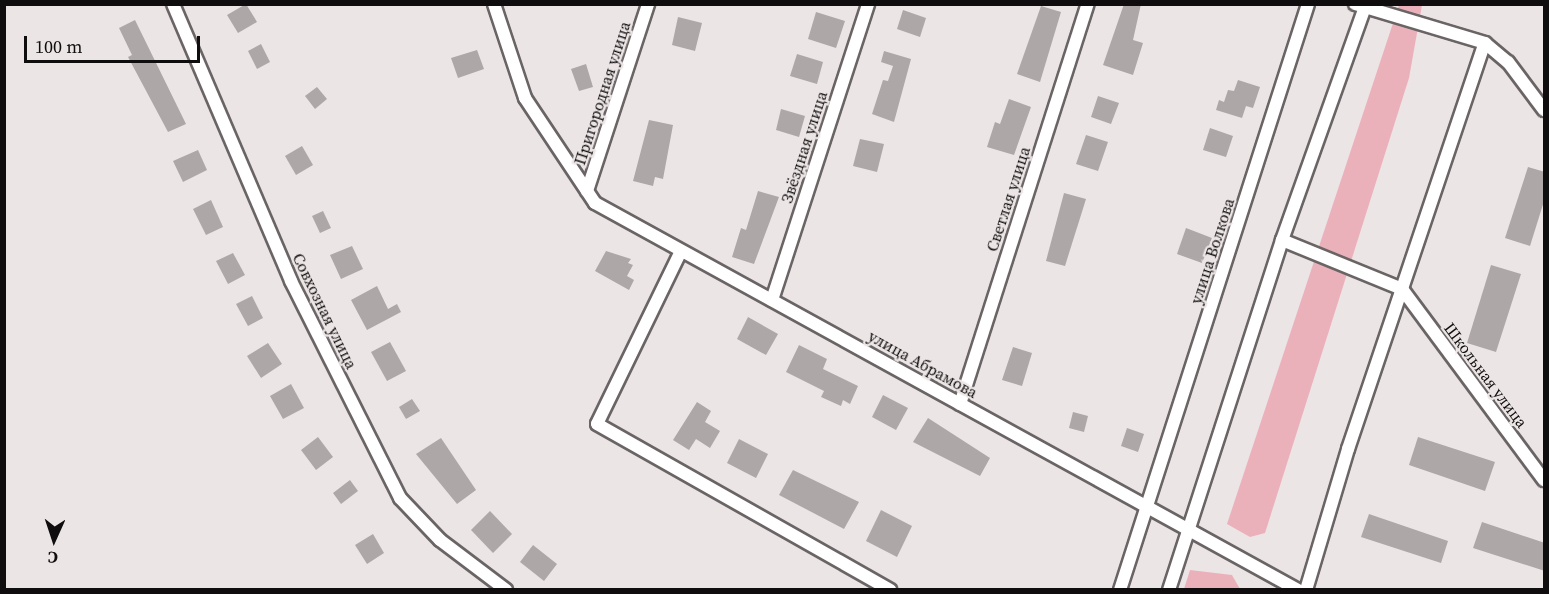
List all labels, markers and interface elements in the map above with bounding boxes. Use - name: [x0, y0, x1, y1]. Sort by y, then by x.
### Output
- street label: Пригородная улица: [570, 19, 634, 167]
- scale bar: [27, 24, 202, 62]
- text: 100 m: [35, 34, 82, 59]
- street label: Звёздная улица: [777, 89, 831, 205]
- street label: Светлая улица: [982, 144, 1034, 254]
- street label: улица Волкова: [1186, 196, 1238, 306]
- street label: Совхозная улица: [289, 250, 361, 372]
- street label: Школьная улица: [1440, 319, 1532, 431]
- street label: улица Абрамова: [865, 326, 981, 402]
- north arrow: [24, 510, 84, 570]
- text: С: [48, 547, 59, 569]

